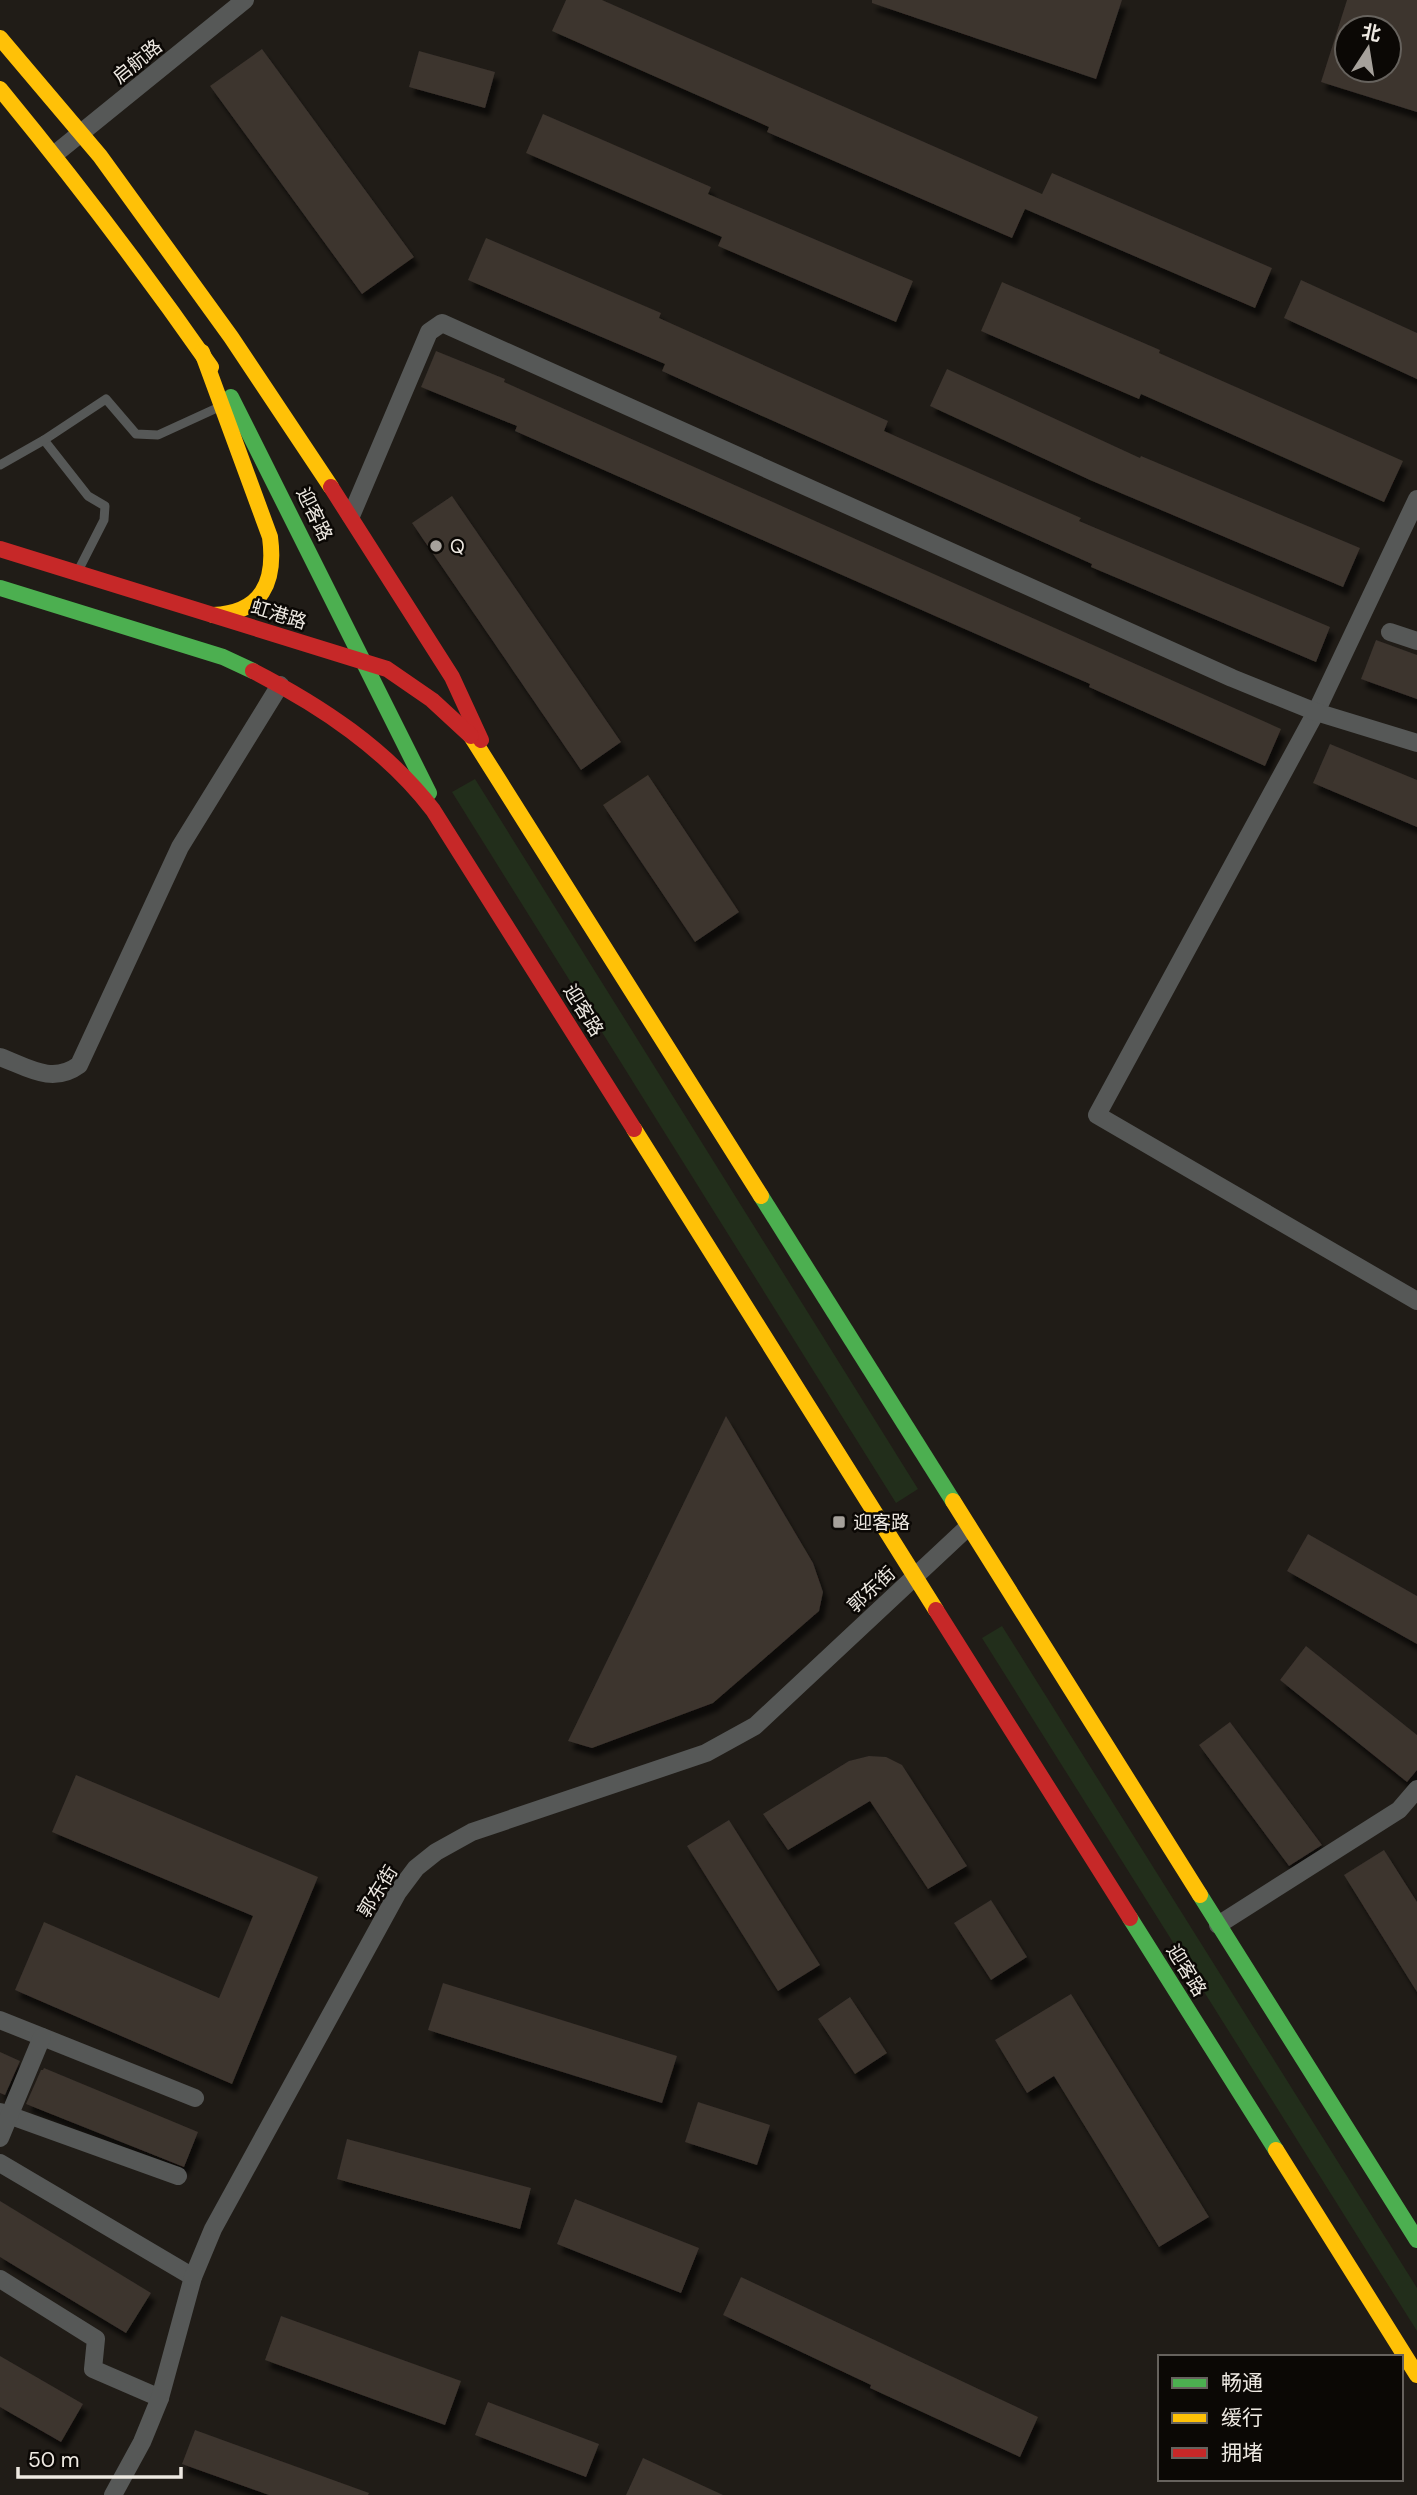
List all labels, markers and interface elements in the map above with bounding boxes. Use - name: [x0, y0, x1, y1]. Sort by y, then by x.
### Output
- north arrow: [1333, 14, 1403, 84]
- text: 北: [1360, 19, 1383, 47]
- street label: 启航路: [107, 34, 167, 89]
- street label: 迎客路: [291, 483, 338, 545]
- place label: Q: [450, 534, 465, 559]
- marker: Q: [428, 538, 444, 554]
- street label: 虹港路: [248, 594, 310, 635]
- street label: 迎客路: [558, 979, 609, 1041]
- place label: 迎客路: [853, 1510, 910, 1535]
- marker: 迎客路: [831, 1514, 847, 1530]
- street label: 郭东街: [842, 1561, 901, 1618]
- street label: 郭东街: [352, 1860, 403, 1922]
- street label: 迎客路: [1161, 1939, 1212, 2001]
- legend: [1158, 2355, 1403, 2481]
- text: 畅通: [1221, 2369, 1263, 2397]
- text: 缓行: [1221, 2404, 1263, 2432]
- scale bar: [18, 2436, 180, 2480]
- text: 拥堵: [1221, 2439, 1263, 2467]
- text: 50 m: [28, 2446, 79, 2474]

